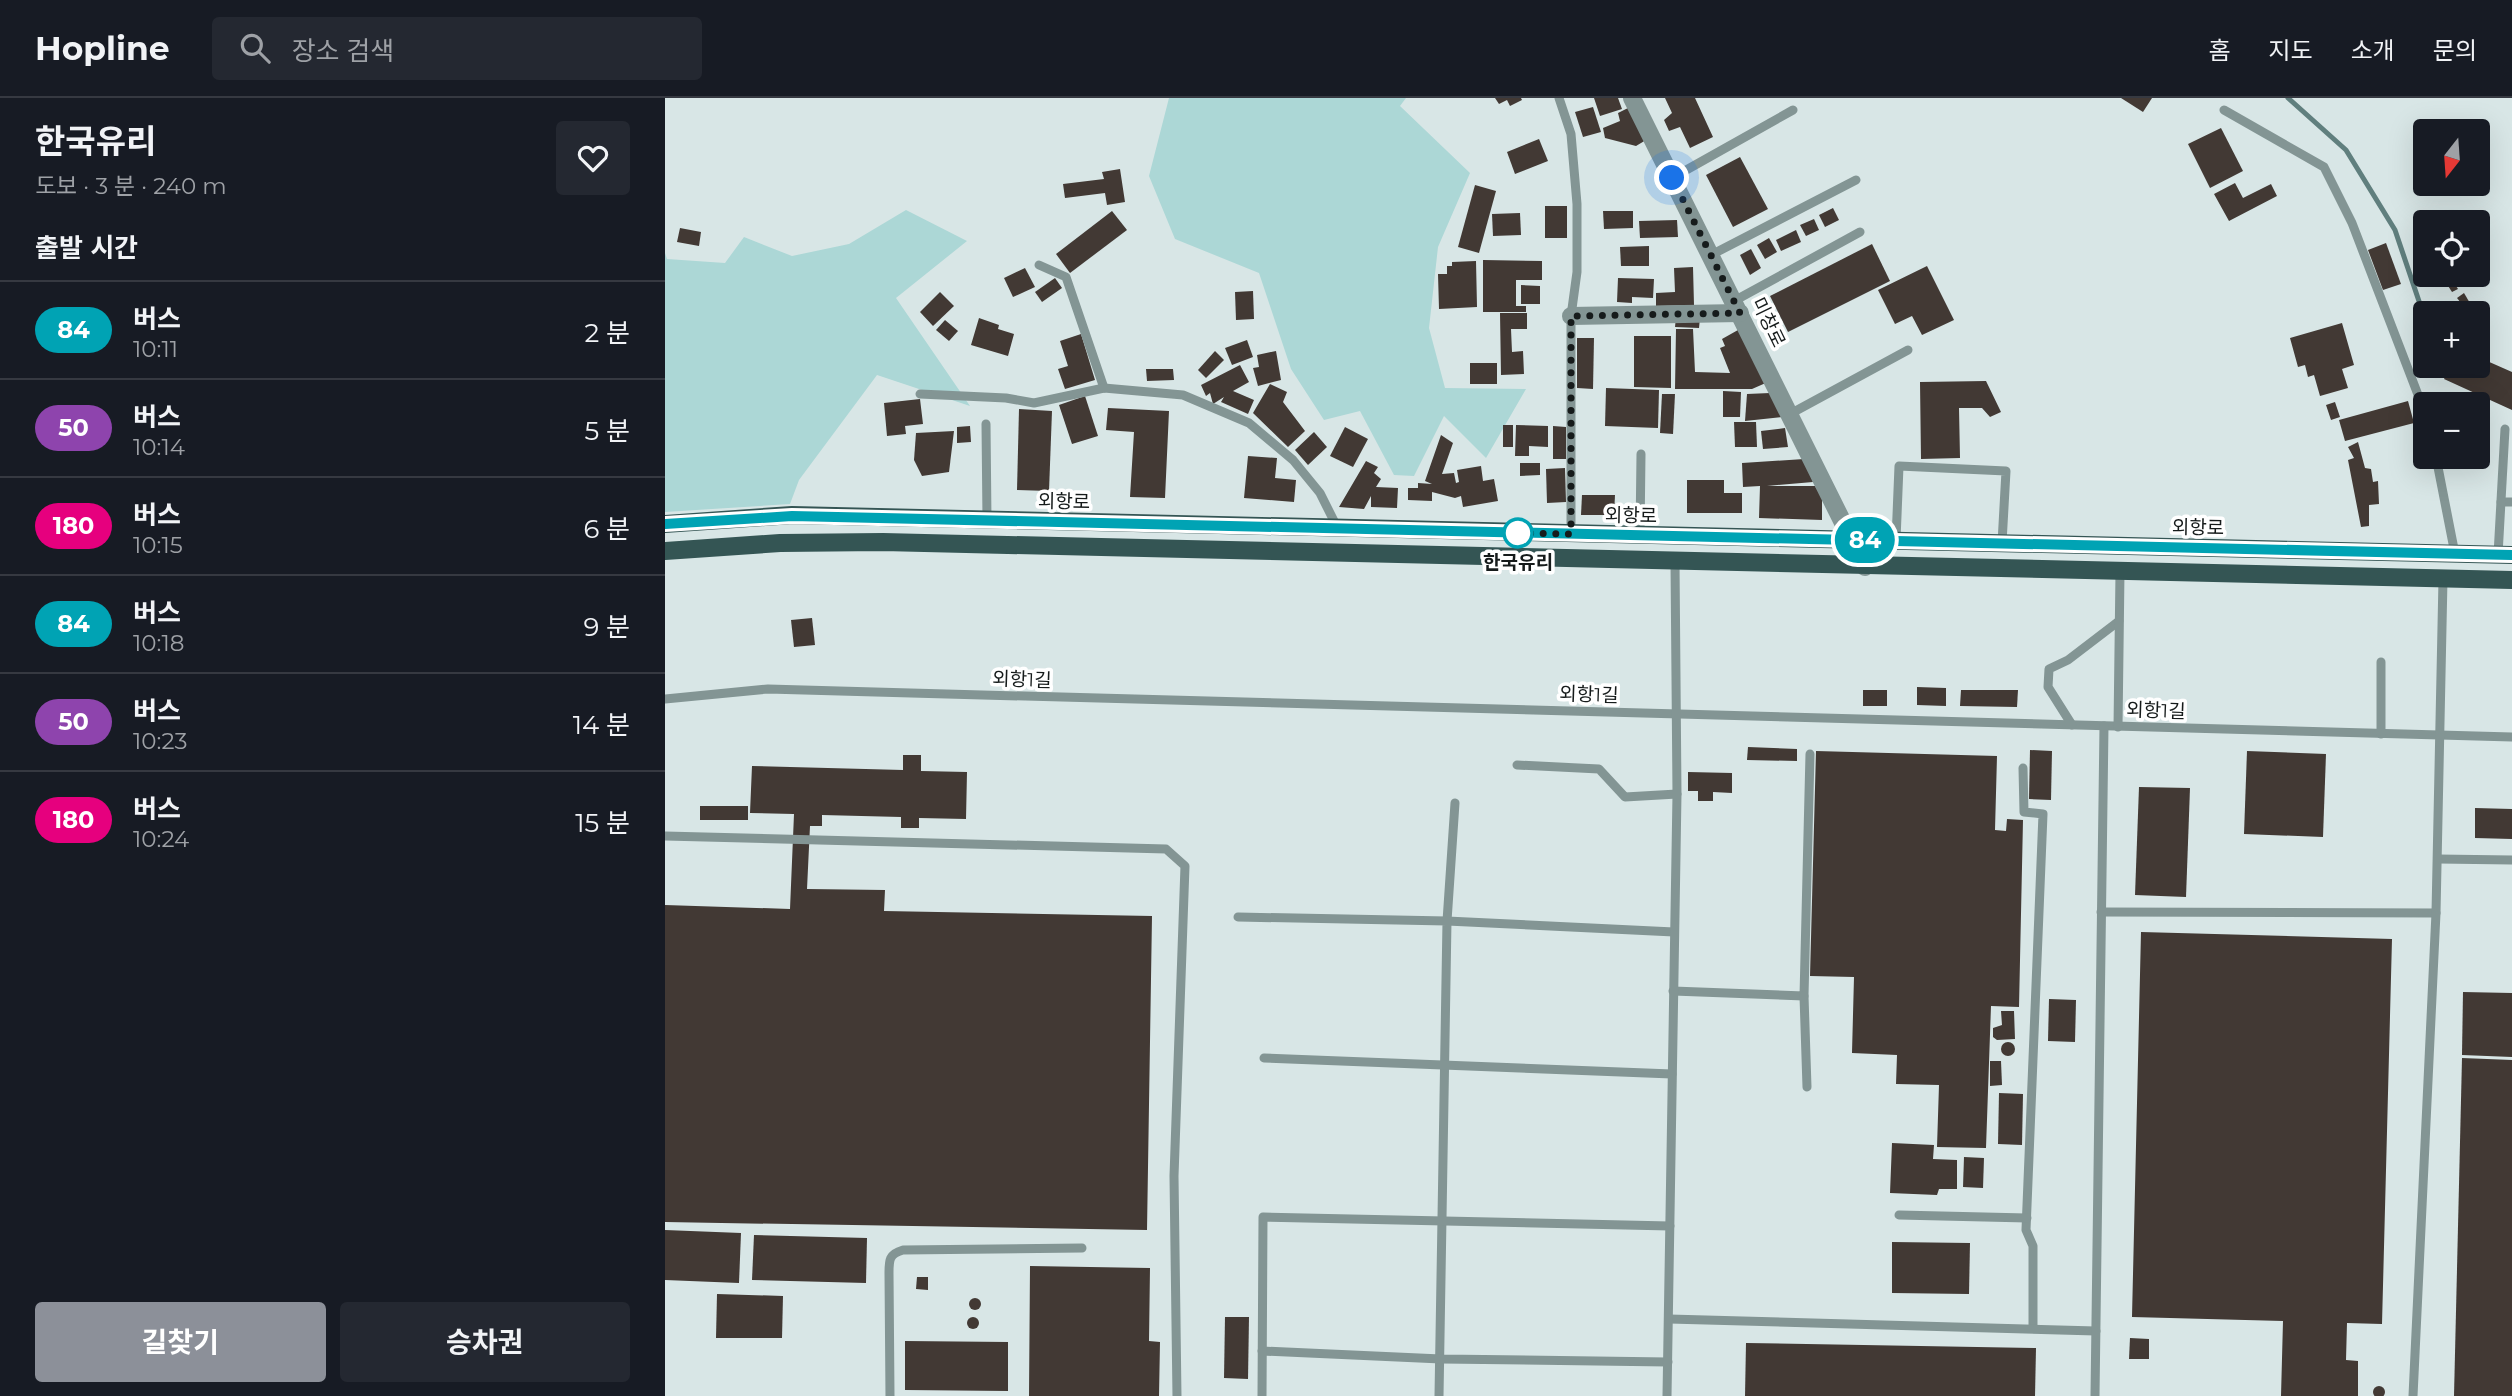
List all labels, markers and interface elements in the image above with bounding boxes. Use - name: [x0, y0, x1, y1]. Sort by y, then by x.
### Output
- search box: [212, 17, 702, 80]
- text: Hopline: [35, 28, 170, 68]
- icon: search: [236, 29, 274, 67]
- text: 장소 검색: [292, 35, 394, 67]
- text: 홈: [2208, 36, 2230, 65]
- text: 지도: [2268, 36, 2313, 65]
- text: 소개: [2351, 36, 2395, 65]
- text: 문의: [2433, 36, 2477, 65]
- north arrow: [2413, 119, 2490, 196]
- map controls: [2413, 119, 2490, 469]
- text: 한국유리: [35, 121, 156, 161]
- button: heart: [556, 121, 630, 195]
- your location: [1654, 160, 1689, 195]
- text: 도보 · 3 분 · 240 m: [35, 172, 227, 200]
- button: locate: [2413, 210, 2490, 287]
- text: 출발 시간: [35, 232, 138, 264]
- street label: 미창로: [1747, 294, 1790, 351]
- button: +: [2413, 301, 2490, 378]
- text: 버스: [133, 303, 181, 335]
- text: 84: [57, 315, 90, 344]
- text: 2 분: [584, 317, 630, 349]
- text: 10:11: [133, 335, 178, 363]
- button: −: [2413, 392, 2490, 469]
- text: 버스: [133, 401, 181, 433]
- text: 50: [58, 413, 89, 442]
- text: 5 분: [585, 415, 630, 447]
- text: 10:14: [133, 433, 185, 461]
- street label: 외항로: [1038, 490, 1090, 513]
- text: 버스: [133, 499, 181, 531]
- street label: 외항로: [1605, 504, 1657, 527]
- text: 180: [53, 511, 94, 540]
- text: 6 분: [583, 513, 630, 545]
- street label: 외항로: [2172, 516, 2224, 539]
- line badge: 84: [1833, 517, 1897, 563]
- marker: 한국유리: [1503, 518, 1533, 548]
- text: 84: [1849, 525, 1881, 554]
- text: 10:15: [133, 531, 183, 559]
- place label: 한국유리: [1483, 551, 1553, 574]
- text: 버스: [133, 597, 181, 629]
- text: 84: [57, 609, 90, 638]
- text: 9 분: [583, 611, 630, 643]
- text: 10:18: [133, 629, 184, 657]
- street label: 외항1길: [992, 667, 1052, 692]
- street label: 외항1길: [1559, 682, 1619, 707]
- text: 버스: [133, 695, 181, 727]
- street label: 외항1길: [2126, 698, 2186, 723]
- text: 50: [58, 707, 89, 736]
- text: 14 분: [573, 709, 630, 741]
- text: 10:23: [133, 727, 187, 755]
- text: 버스: [133, 793, 181, 825]
- text: 180: [53, 805, 94, 834]
- text: 15 분: [575, 807, 630, 839]
- text: 10:24: [133, 825, 189, 853]
- button: 길찾기: [35, 1302, 326, 1382]
- button: 승차권: [340, 1302, 630, 1382]

